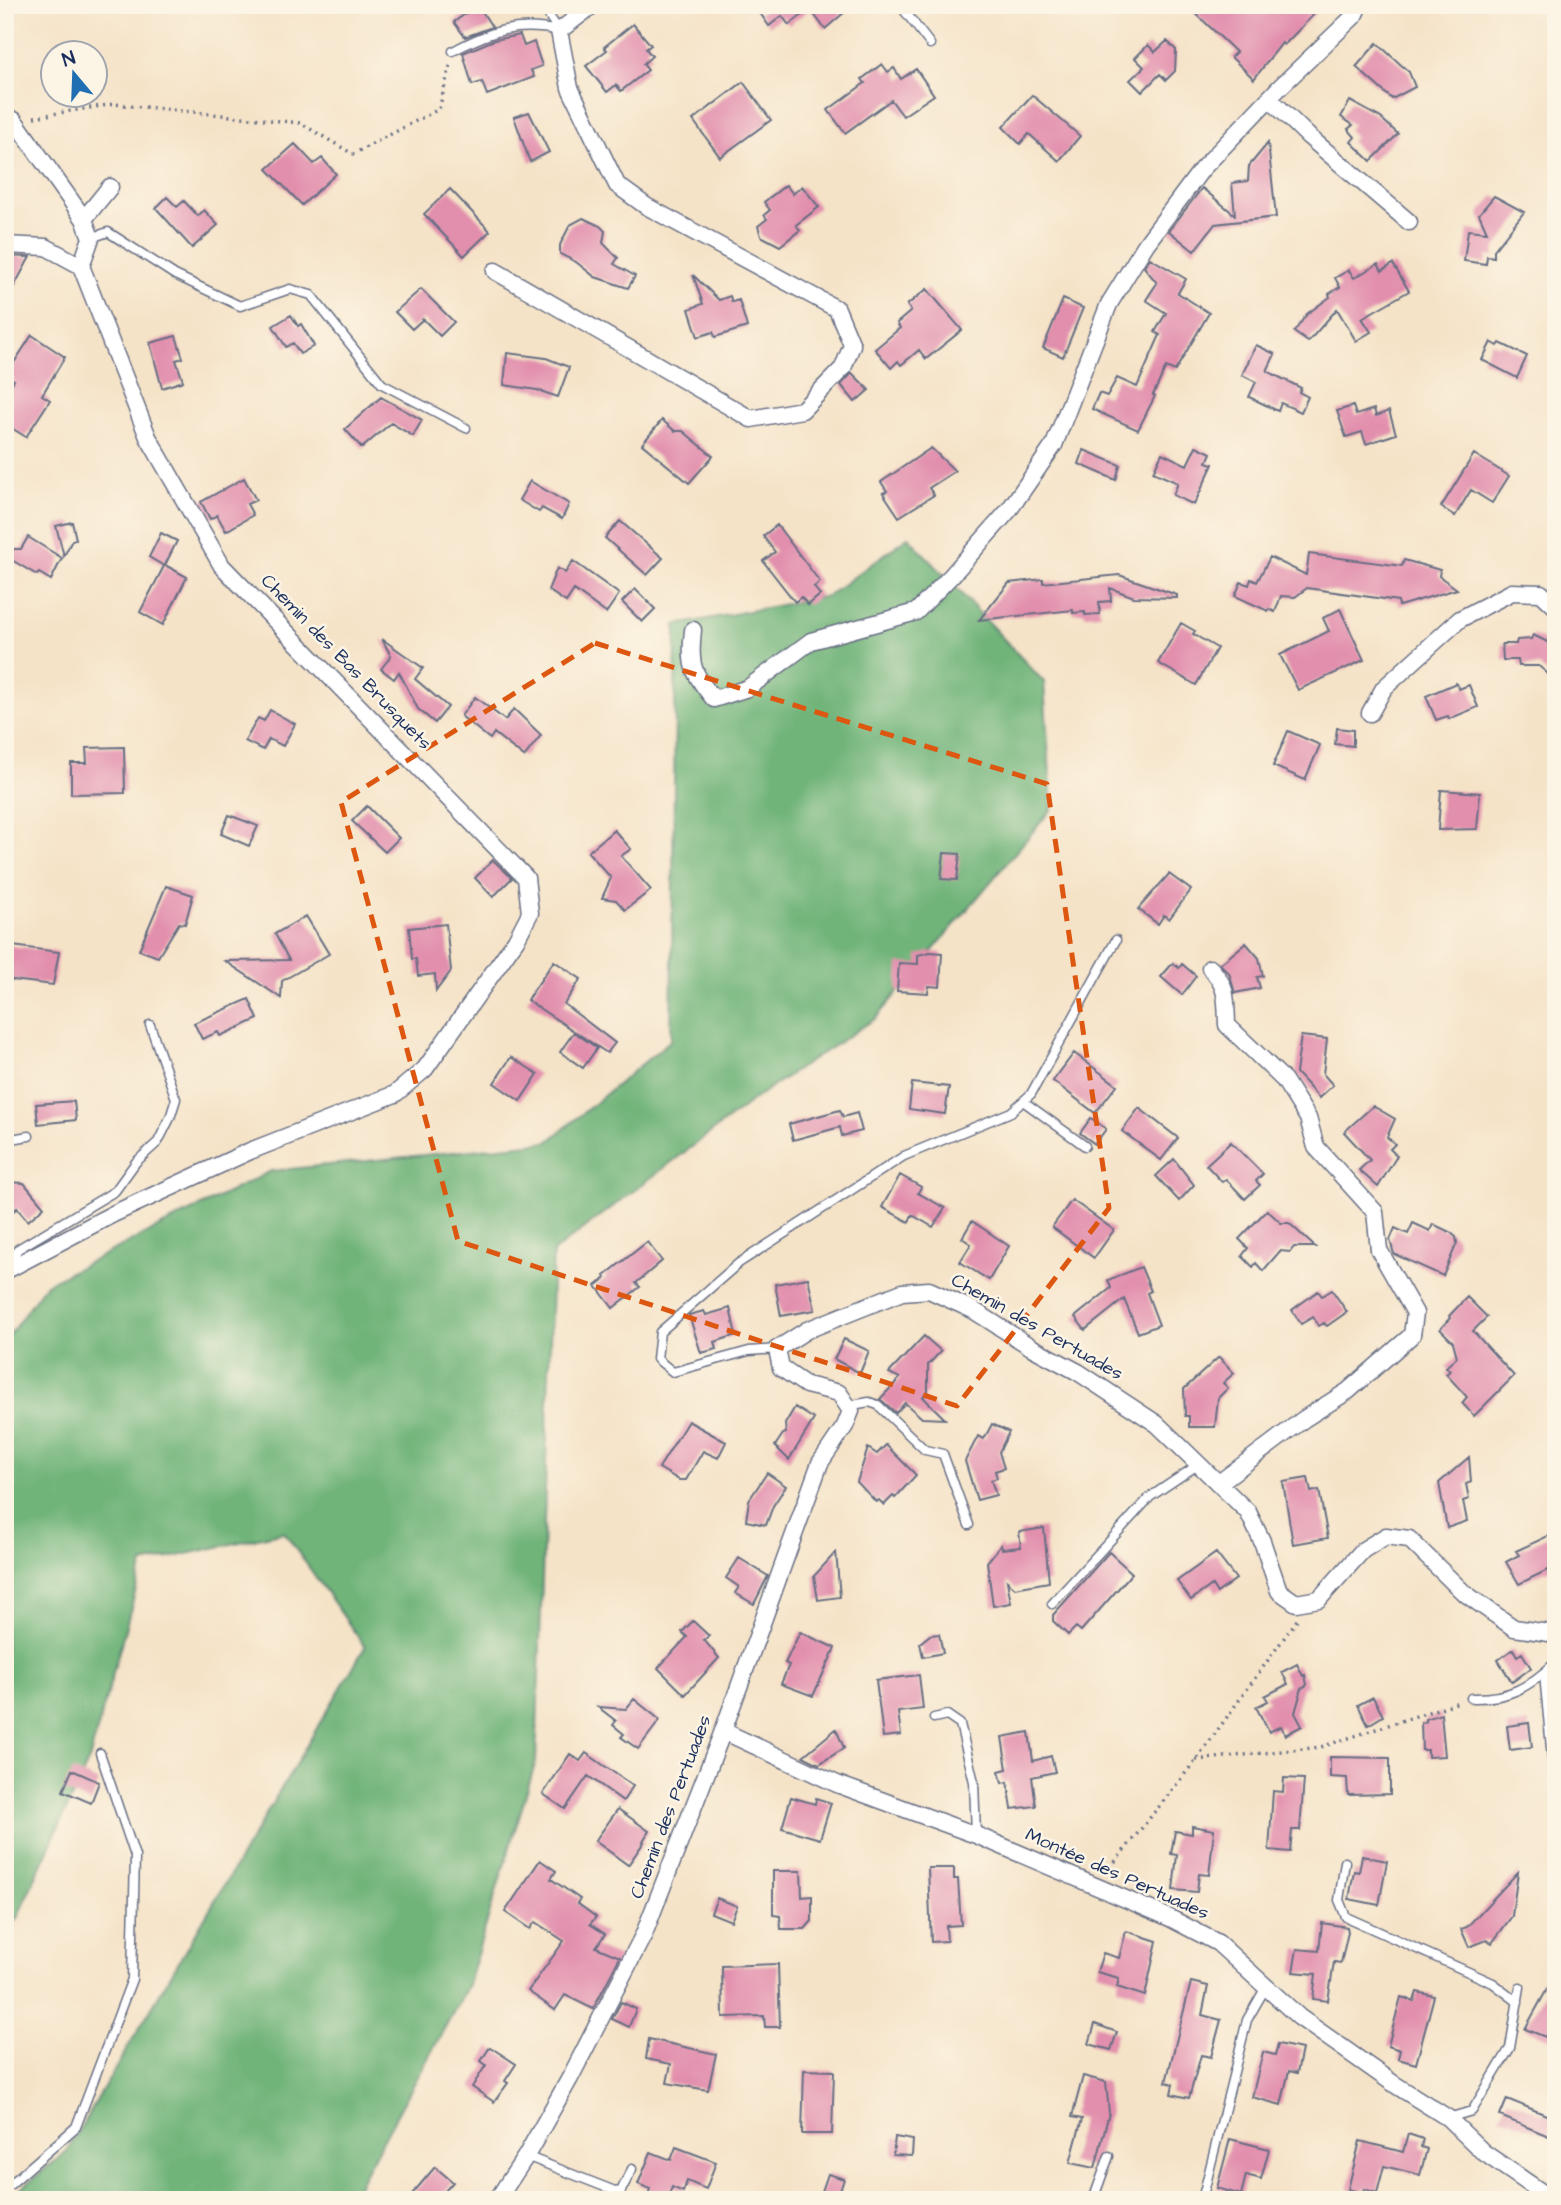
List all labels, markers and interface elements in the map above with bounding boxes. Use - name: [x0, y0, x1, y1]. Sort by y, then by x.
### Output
- north arrow: [38, 38, 108, 108]
- text: N: [59, 45, 79, 74]
- street label: Chemin des Bas Brusquets: [254, 568, 438, 756]
- street label: Chemin des Pertuades: [946, 1267, 1128, 1387]
- street label: Chemin des Pertuades: [624, 1711, 718, 1903]
- street label: Montée des Pertuades: [1021, 1821, 1213, 1927]

